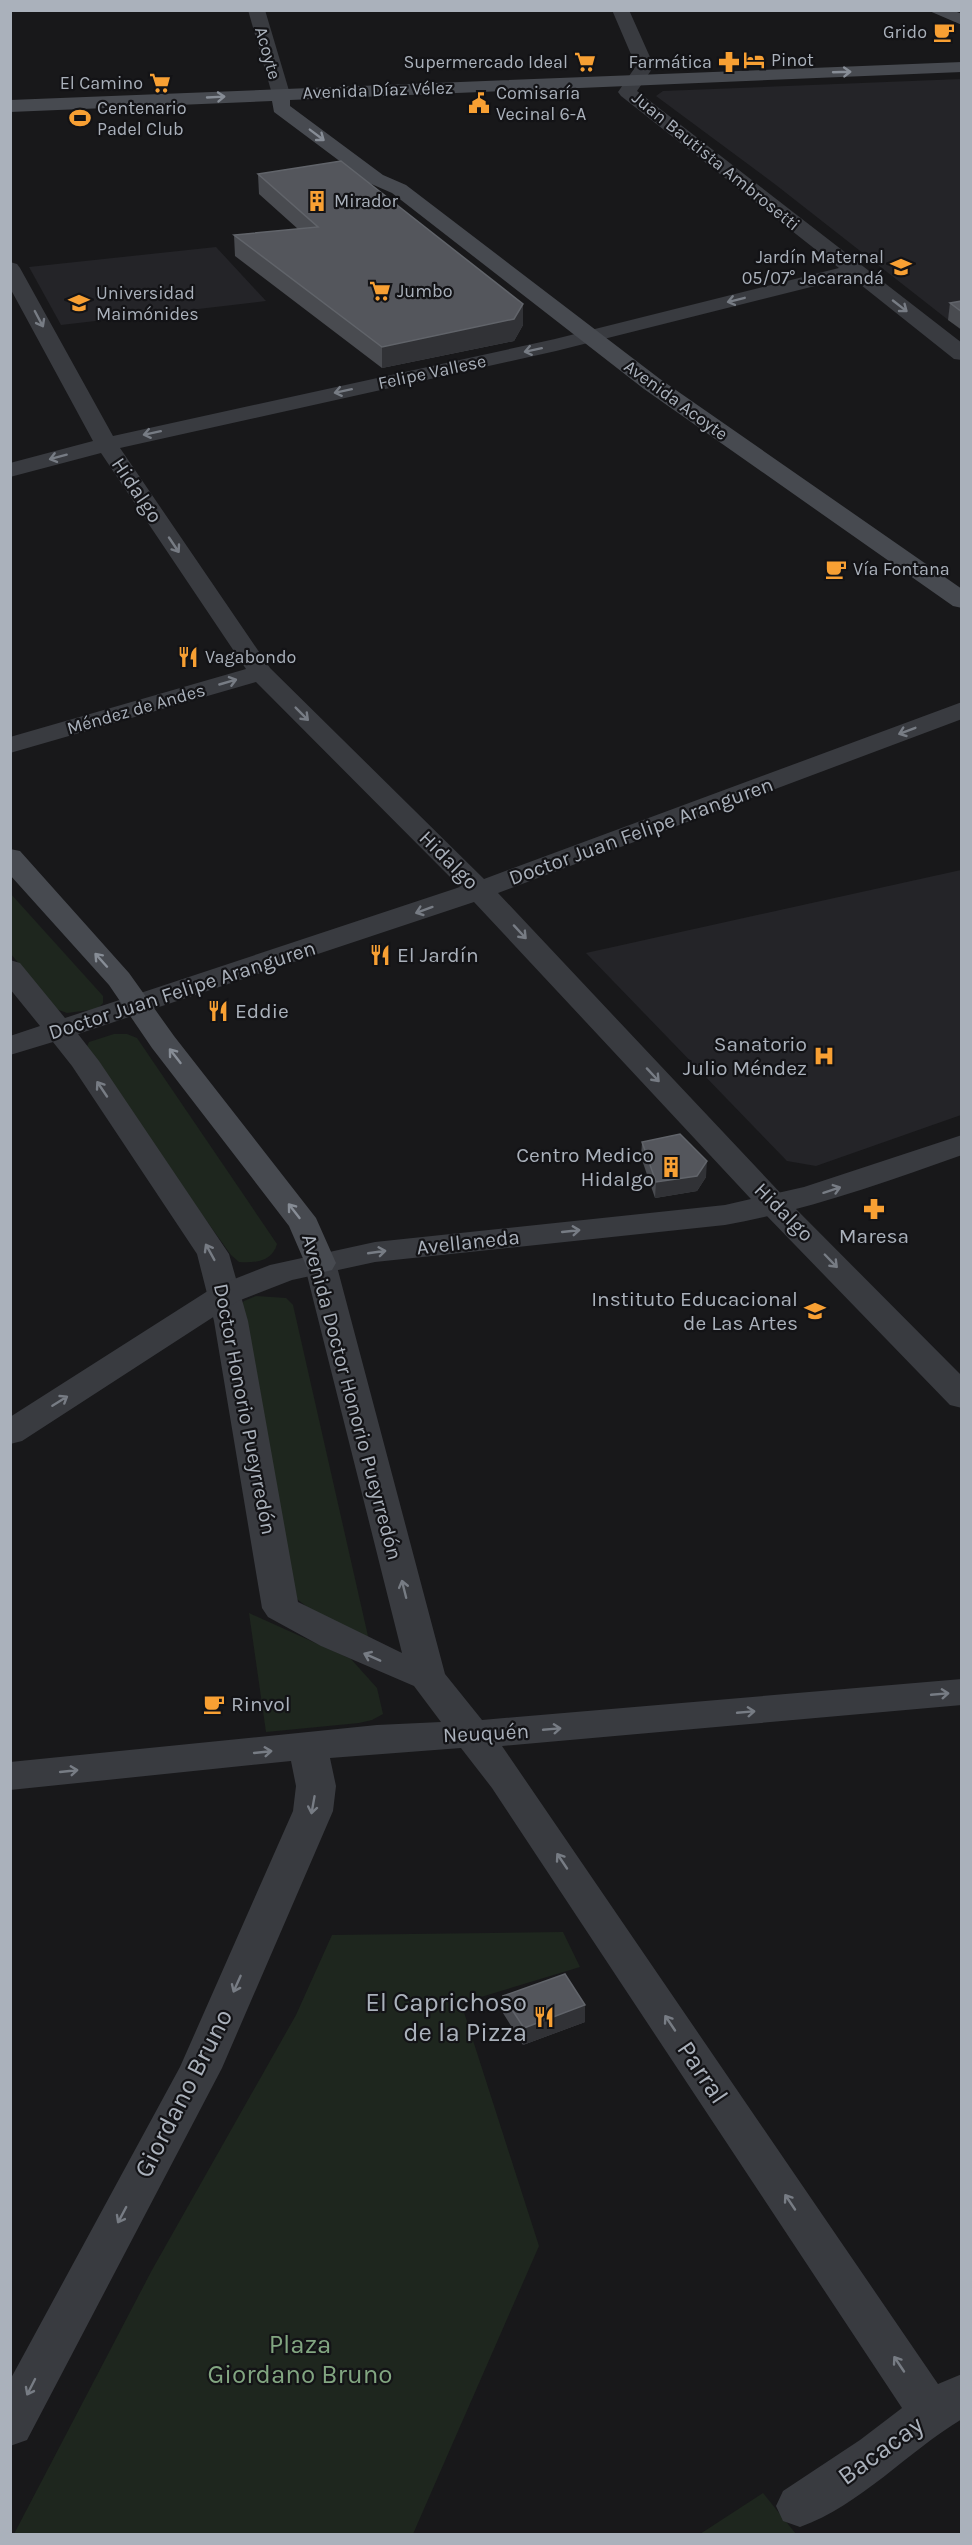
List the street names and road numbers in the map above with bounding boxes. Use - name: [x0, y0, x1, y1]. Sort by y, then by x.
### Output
- street label: Acoyte: [250, 24, 286, 82]
- street label: Avenida Díaz Vélez: [302, 76, 454, 104]
- street label: Juan Bautista Ambrosetti: [628, 87, 804, 235]
- street label: Felipe Vallese: [376, 350, 488, 394]
- street label: Avenida Acoyte: [620, 355, 732, 445]
- street label: Hidalgo: [106, 453, 168, 527]
- street label: Méndez de Andes: [64, 679, 208, 739]
- street label: Doctor Juan Felipe Aranguren: [506, 772, 776, 890]
- street label: Hidalgo: [415, 826, 483, 894]
- street label: Doctor Juan Felipe Aranguren: [45, 935, 319, 1045]
- street label: Hidalgo: [750, 1178, 818, 1246]
- street label: Avellaneda: [415, 1225, 521, 1259]
- street label: Avenida Doctor Honorio Pueyrredón: [297, 1231, 407, 1563]
- street label: Doctor Honorio Pueyrredón: [209, 1281, 281, 1537]
- street label: Neuquén: [442, 1719, 530, 1747]
- street label: Giordano Bruno: [128, 2004, 239, 2183]
- street label: Parral: [670, 2035, 735, 2110]
- street label: Bacacay: [832, 2409, 929, 2492]

